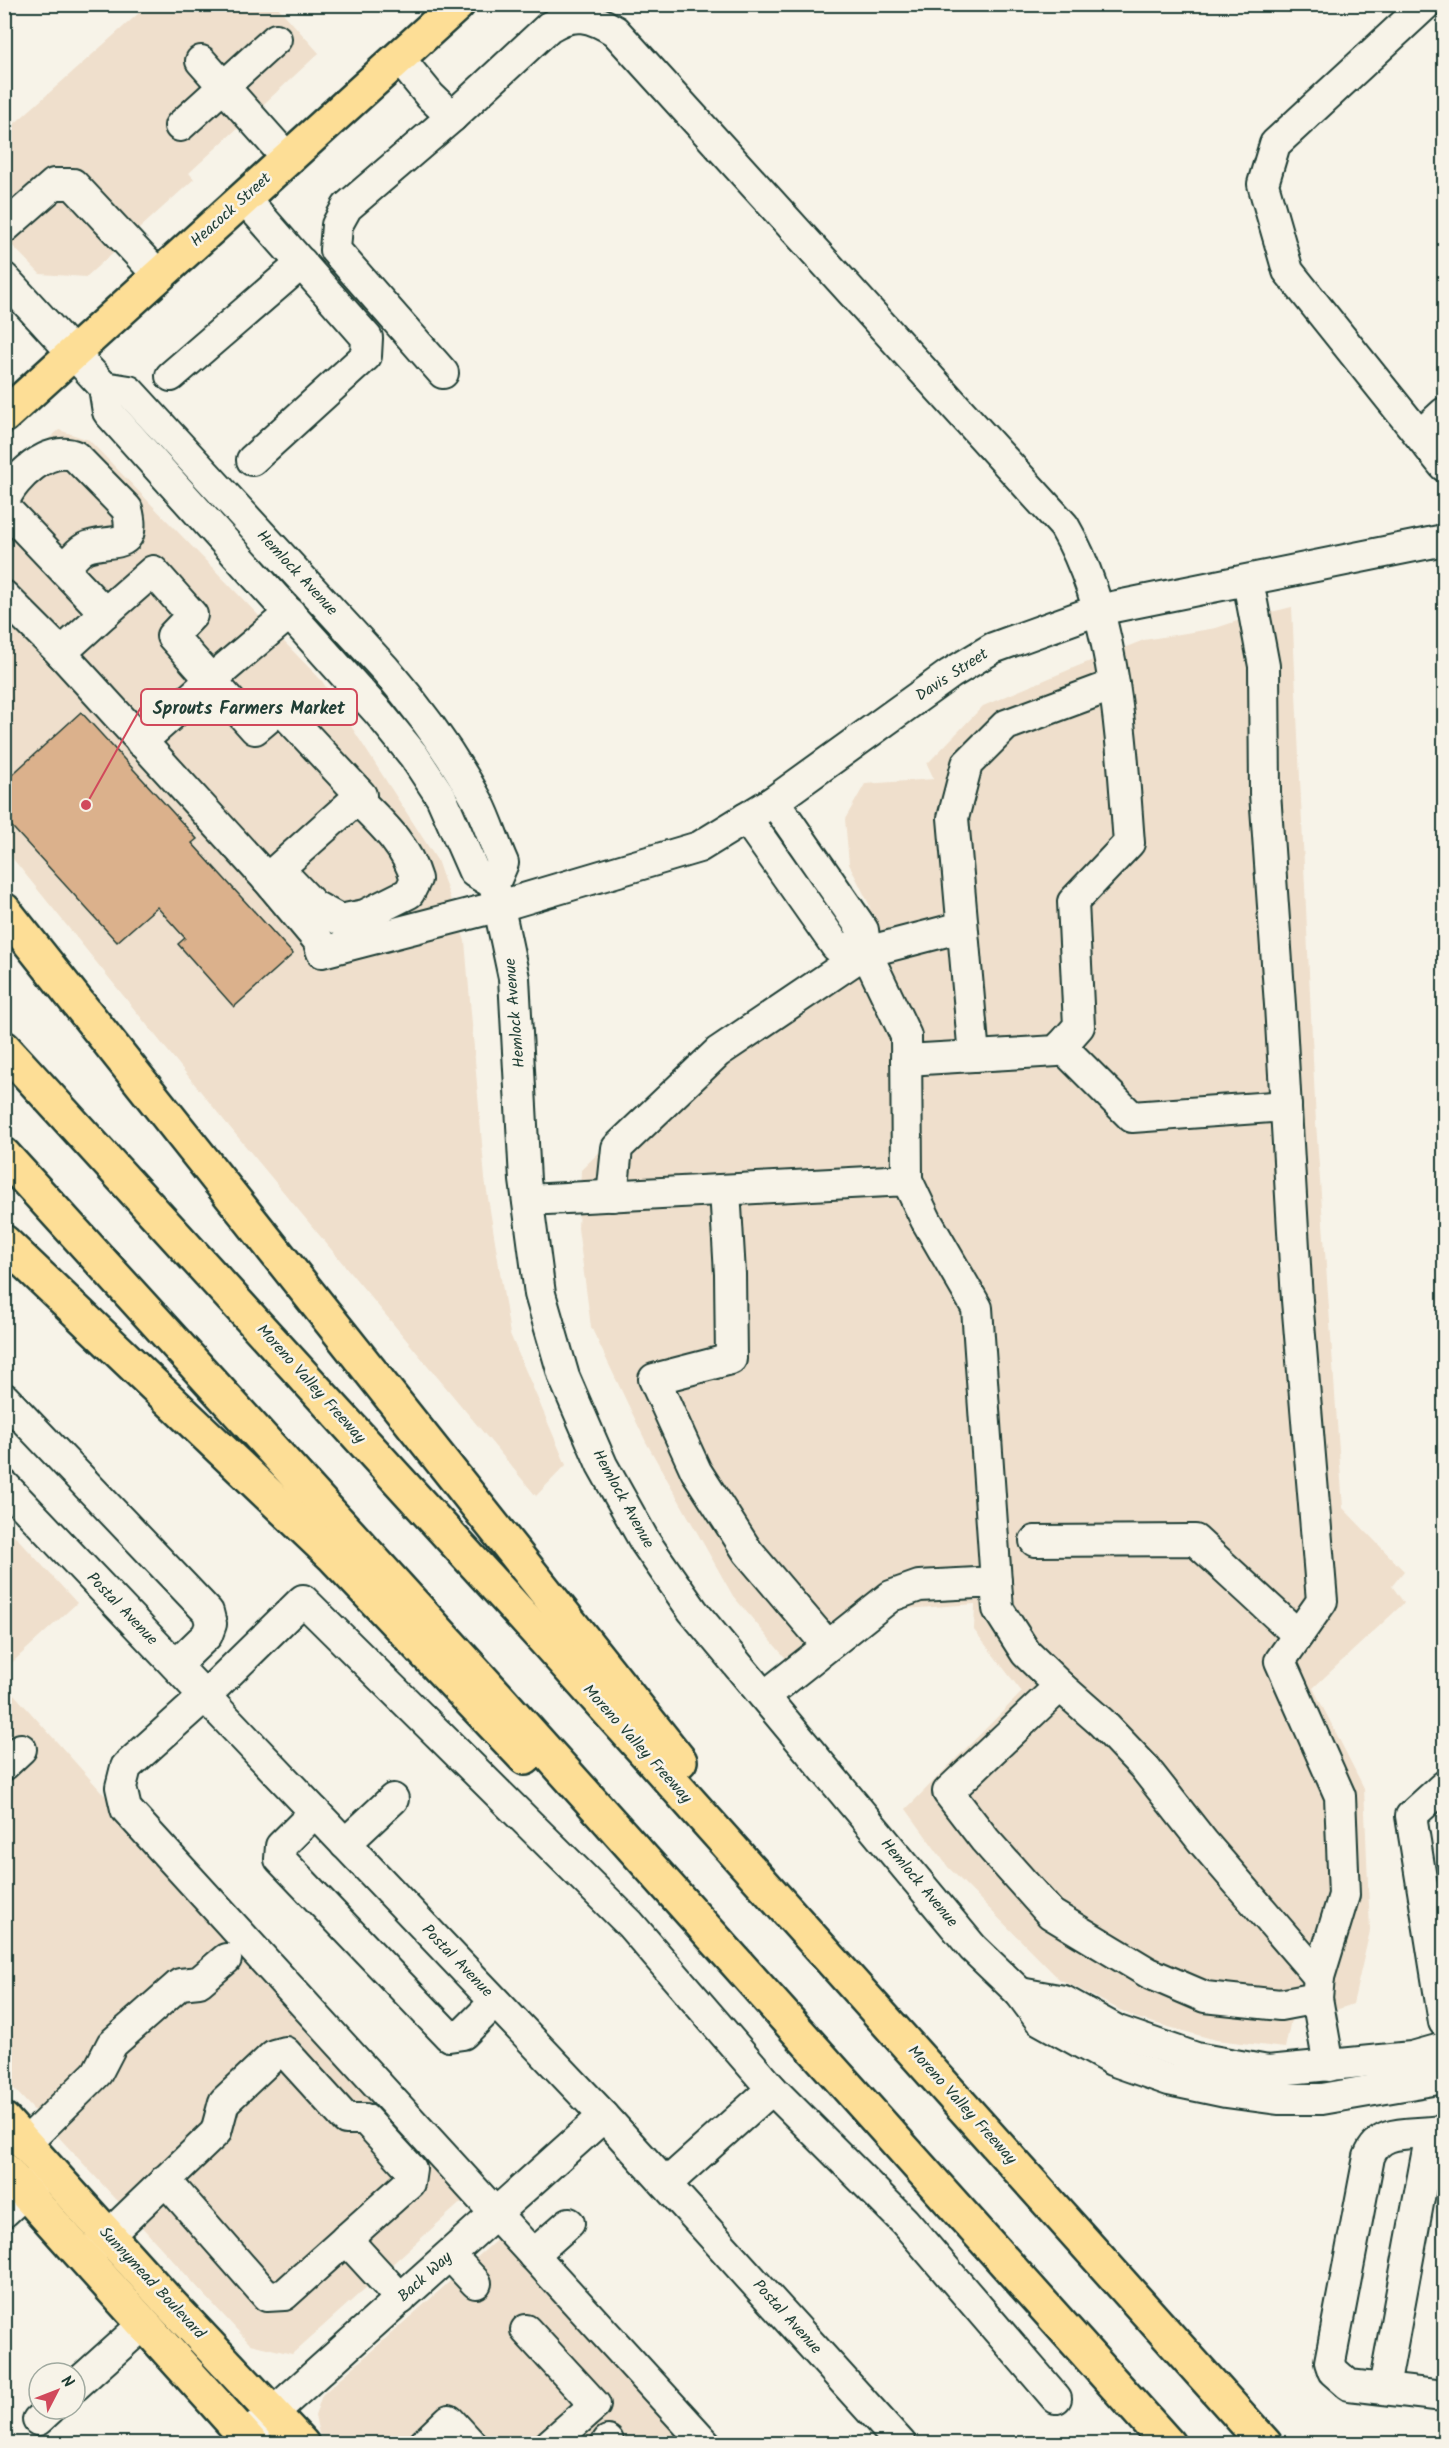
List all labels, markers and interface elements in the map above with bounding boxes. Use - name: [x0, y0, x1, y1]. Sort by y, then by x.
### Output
- street label: Heacock Street: [185, 166, 278, 253]
- street label: Hemlock Avenue: [250, 524, 344, 622]
- street label: Davis Street: [911, 642, 994, 708]
- callout: Sprouts Farmers Market: [141, 689, 357, 725]
- text: Sprouts Farmers Market: [153, 695, 346, 724]
- street label: Hemlock Avenue: [498, 957, 532, 1069]
- street label: Moreno Valley Freeway: [250, 1319, 372, 1450]
- street label: Hemlock Avenue: [585, 1445, 661, 1553]
- street label: Postal Avenue: [80, 1567, 164, 1651]
- street label: Moreno Valley Freeway: [576, 1679, 698, 1810]
- street label: Hemlock Avenue: [874, 1833, 964, 1933]
- street label: Postal Avenue: [415, 1919, 499, 2003]
- street label: Moreno Valley Freeway: [901, 2040, 1023, 2171]
- street label: Sunnymead Boulevard: [93, 2221, 212, 2346]
- street label: Back Way: [392, 2245, 458, 2308]
- street label: Postal Avenue: [746, 2274, 828, 2360]
- north arrow: [27, 2361, 87, 2421]
- text: N: [54, 2370, 80, 2394]

